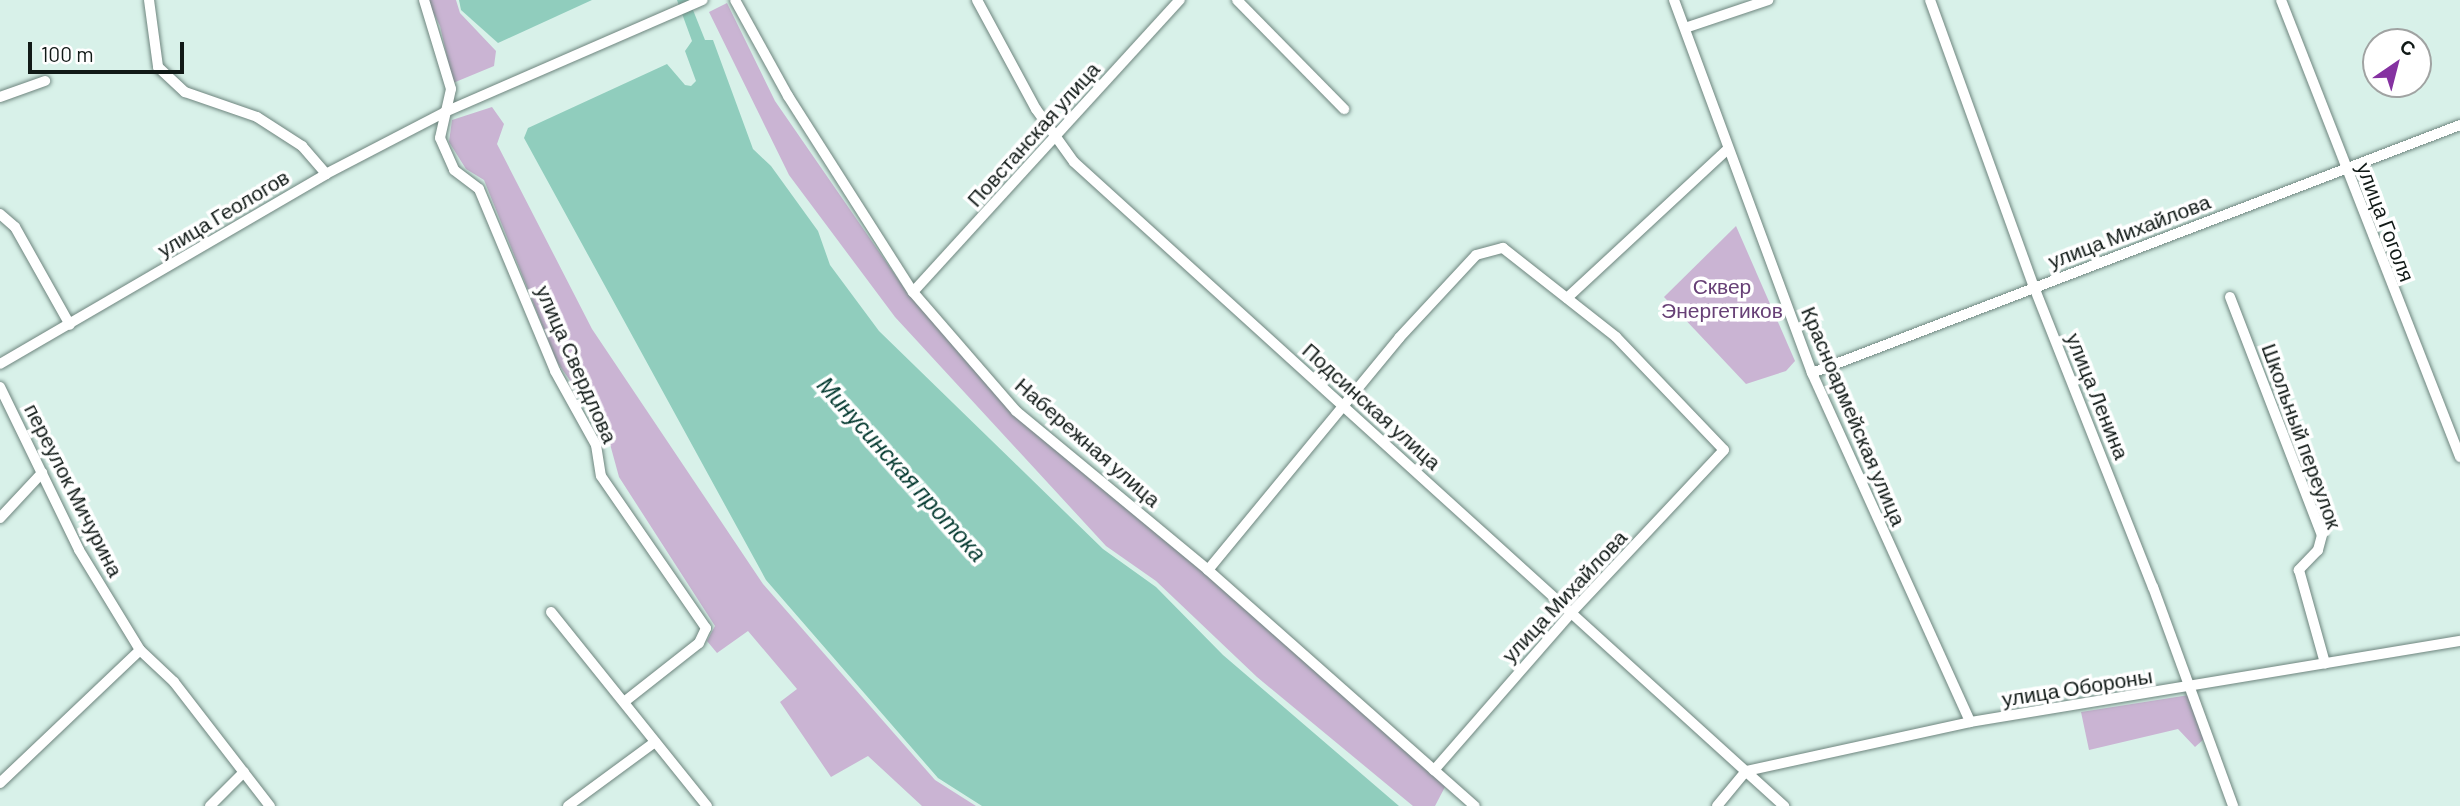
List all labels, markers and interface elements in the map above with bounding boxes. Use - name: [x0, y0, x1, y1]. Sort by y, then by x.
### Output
- scale bar: [32, 28, 187, 72]
- north arrow: [2362, 28, 2432, 98]
- text: С: [2396, 34, 2420, 60]
- text: 100 m: [41, 41, 94, 66]
- street label: Повстанская улица: [961, 56, 1105, 212]
- street label: улица Гоголя: [2352, 159, 2420, 285]
- street label: улица Геологов: [153, 164, 293, 262]
- street label: улица Михайлова: [2044, 188, 2214, 274]
- park label: Сквер Энергетиков: [1661, 273, 1783, 323]
- street label: улица Свердлова: [531, 281, 623, 447]
- street label: Красноармейская улица: [1796, 303, 1912, 529]
- street label: улица Ленина: [2061, 329, 2135, 463]
- street label: Подсинская улица: [1298, 337, 1446, 475]
- street label: Школьный переулок: [2257, 340, 2347, 532]
- water label: Минусинская протока: [812, 371, 992, 567]
- street label: Набережная улица: [1010, 372, 1166, 512]
- street label: переулок Мичурина: [19, 399, 129, 581]
- street label: улица Михайлова: [1496, 525, 1632, 667]
- street label: улица Обороны: [2000, 663, 2154, 711]

